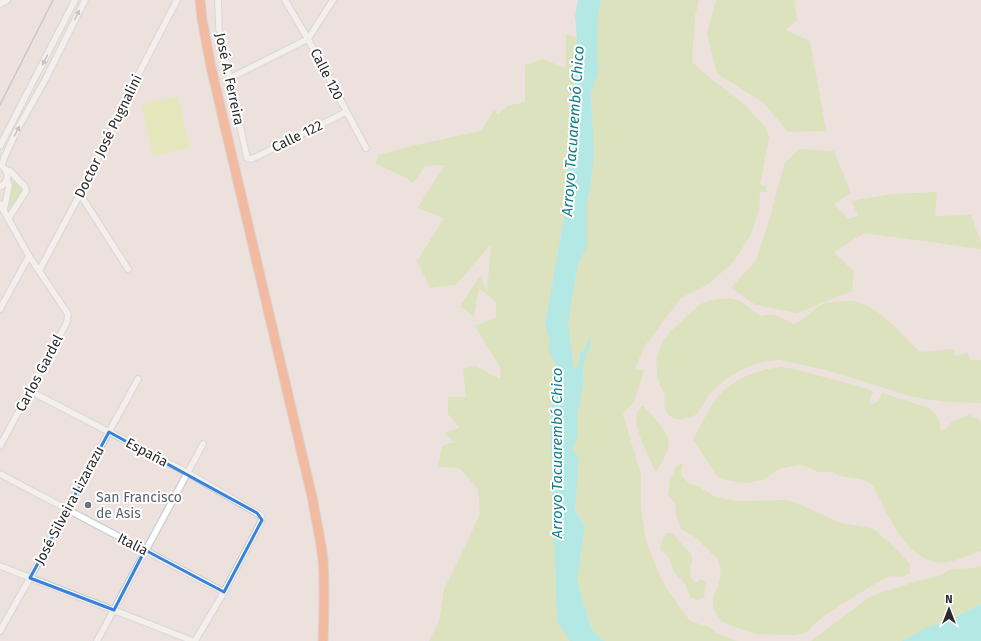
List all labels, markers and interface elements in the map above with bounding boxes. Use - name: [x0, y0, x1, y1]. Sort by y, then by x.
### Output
- one-way arrow: [74, 10, 81, 21]
- street label: José A. Ferreira: [211, 31, 248, 127]
- water label: Arroyo Tacuarembó Chico: [558, 45, 588, 218]
- street label: Calle 120: [306, 46, 347, 103]
- one-way arrow: [42, 54, 48, 66]
- street label: Doctor José Pugnalini: [71, 72, 146, 201]
- street label: Calle 122: [269, 117, 326, 156]
- one-way arrow: [14, 125, 21, 136]
- street label: Carlos Gardel: [12, 332, 67, 415]
- water label: Arroyo Tacuarembó Chico: [548, 368, 566, 539]
- street label: España: [123, 434, 171, 471]
- street label: José Silveira Lizarazu: [31, 443, 108, 567]
- place label: San Francisco de Asis: [96, 489, 182, 522]
- marker: San Francisco de Asis: [83, 500, 93, 510]
- street label: Italia: [115, 530, 151, 559]
- north arrow: [929, 589, 969, 629]
- text: N: [945, 593, 953, 606]

